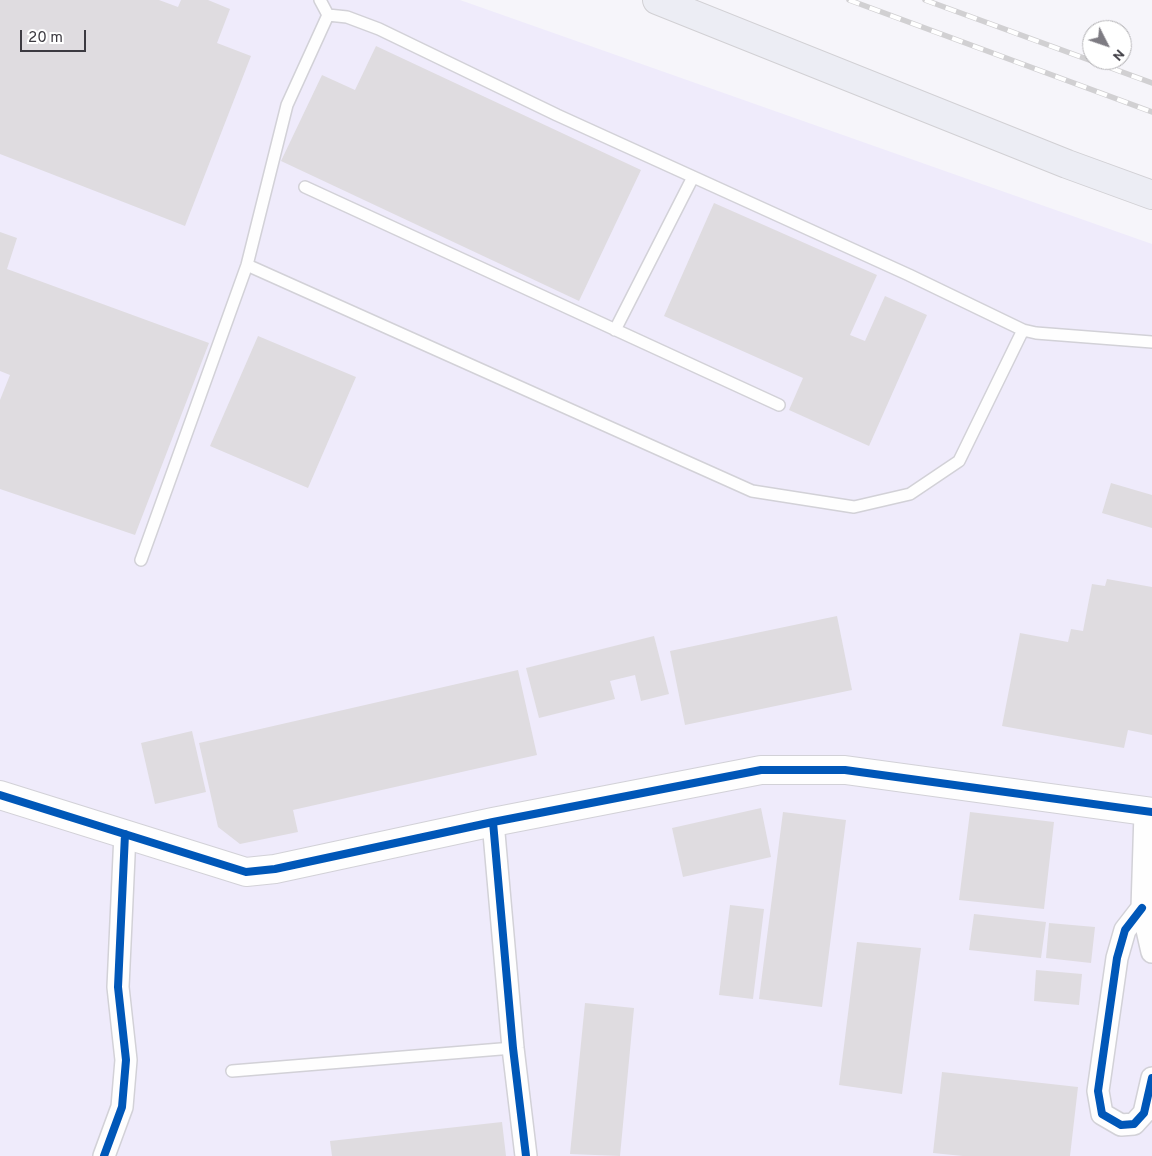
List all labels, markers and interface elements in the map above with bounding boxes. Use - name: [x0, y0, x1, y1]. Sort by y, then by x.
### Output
- scale bar: [22, 20, 89, 52]
- north arrow: [1082, 20, 1132, 70]
- text: 20 m: [28, 29, 63, 48]
- text: N: [1108, 45, 1128, 64]

